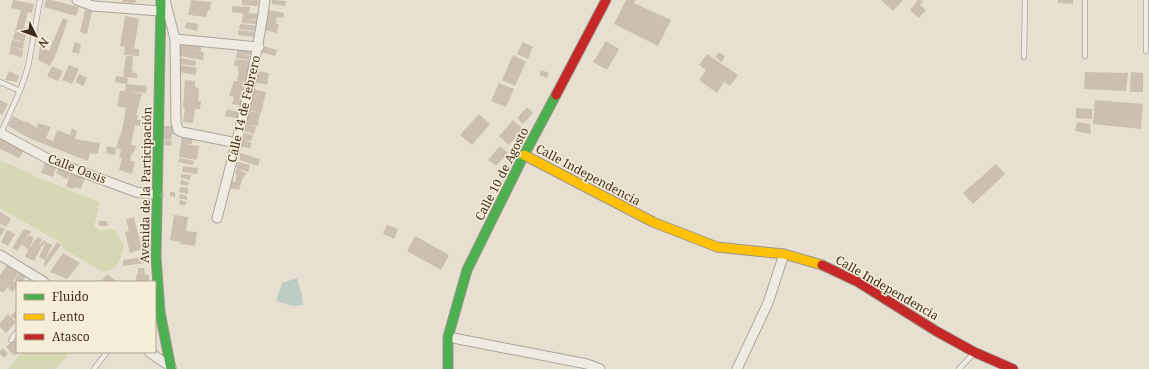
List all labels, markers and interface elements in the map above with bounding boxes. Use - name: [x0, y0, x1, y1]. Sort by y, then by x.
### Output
- north arrow: [16, 16, 56, 56]
- text: N: [35, 35, 52, 52]
- street label: Calle 14 de Febrero: [223, 54, 264, 164]
- street label: Avenida de la Participación: [136, 106, 155, 263]
- street label: Calle 10 de Agosto: [471, 124, 532, 223]
- street label: Calle Independencia: [533, 140, 644, 210]
- street label: Calle Oasis: [45, 150, 109, 187]
- street label: Calle Independencia: [833, 251, 942, 324]
- legend: [16, 281, 156, 353]
- text: Fluido: [52, 288, 89, 305]
- text: Lento: [52, 308, 85, 325]
- text: Atasco: [52, 328, 90, 345]

